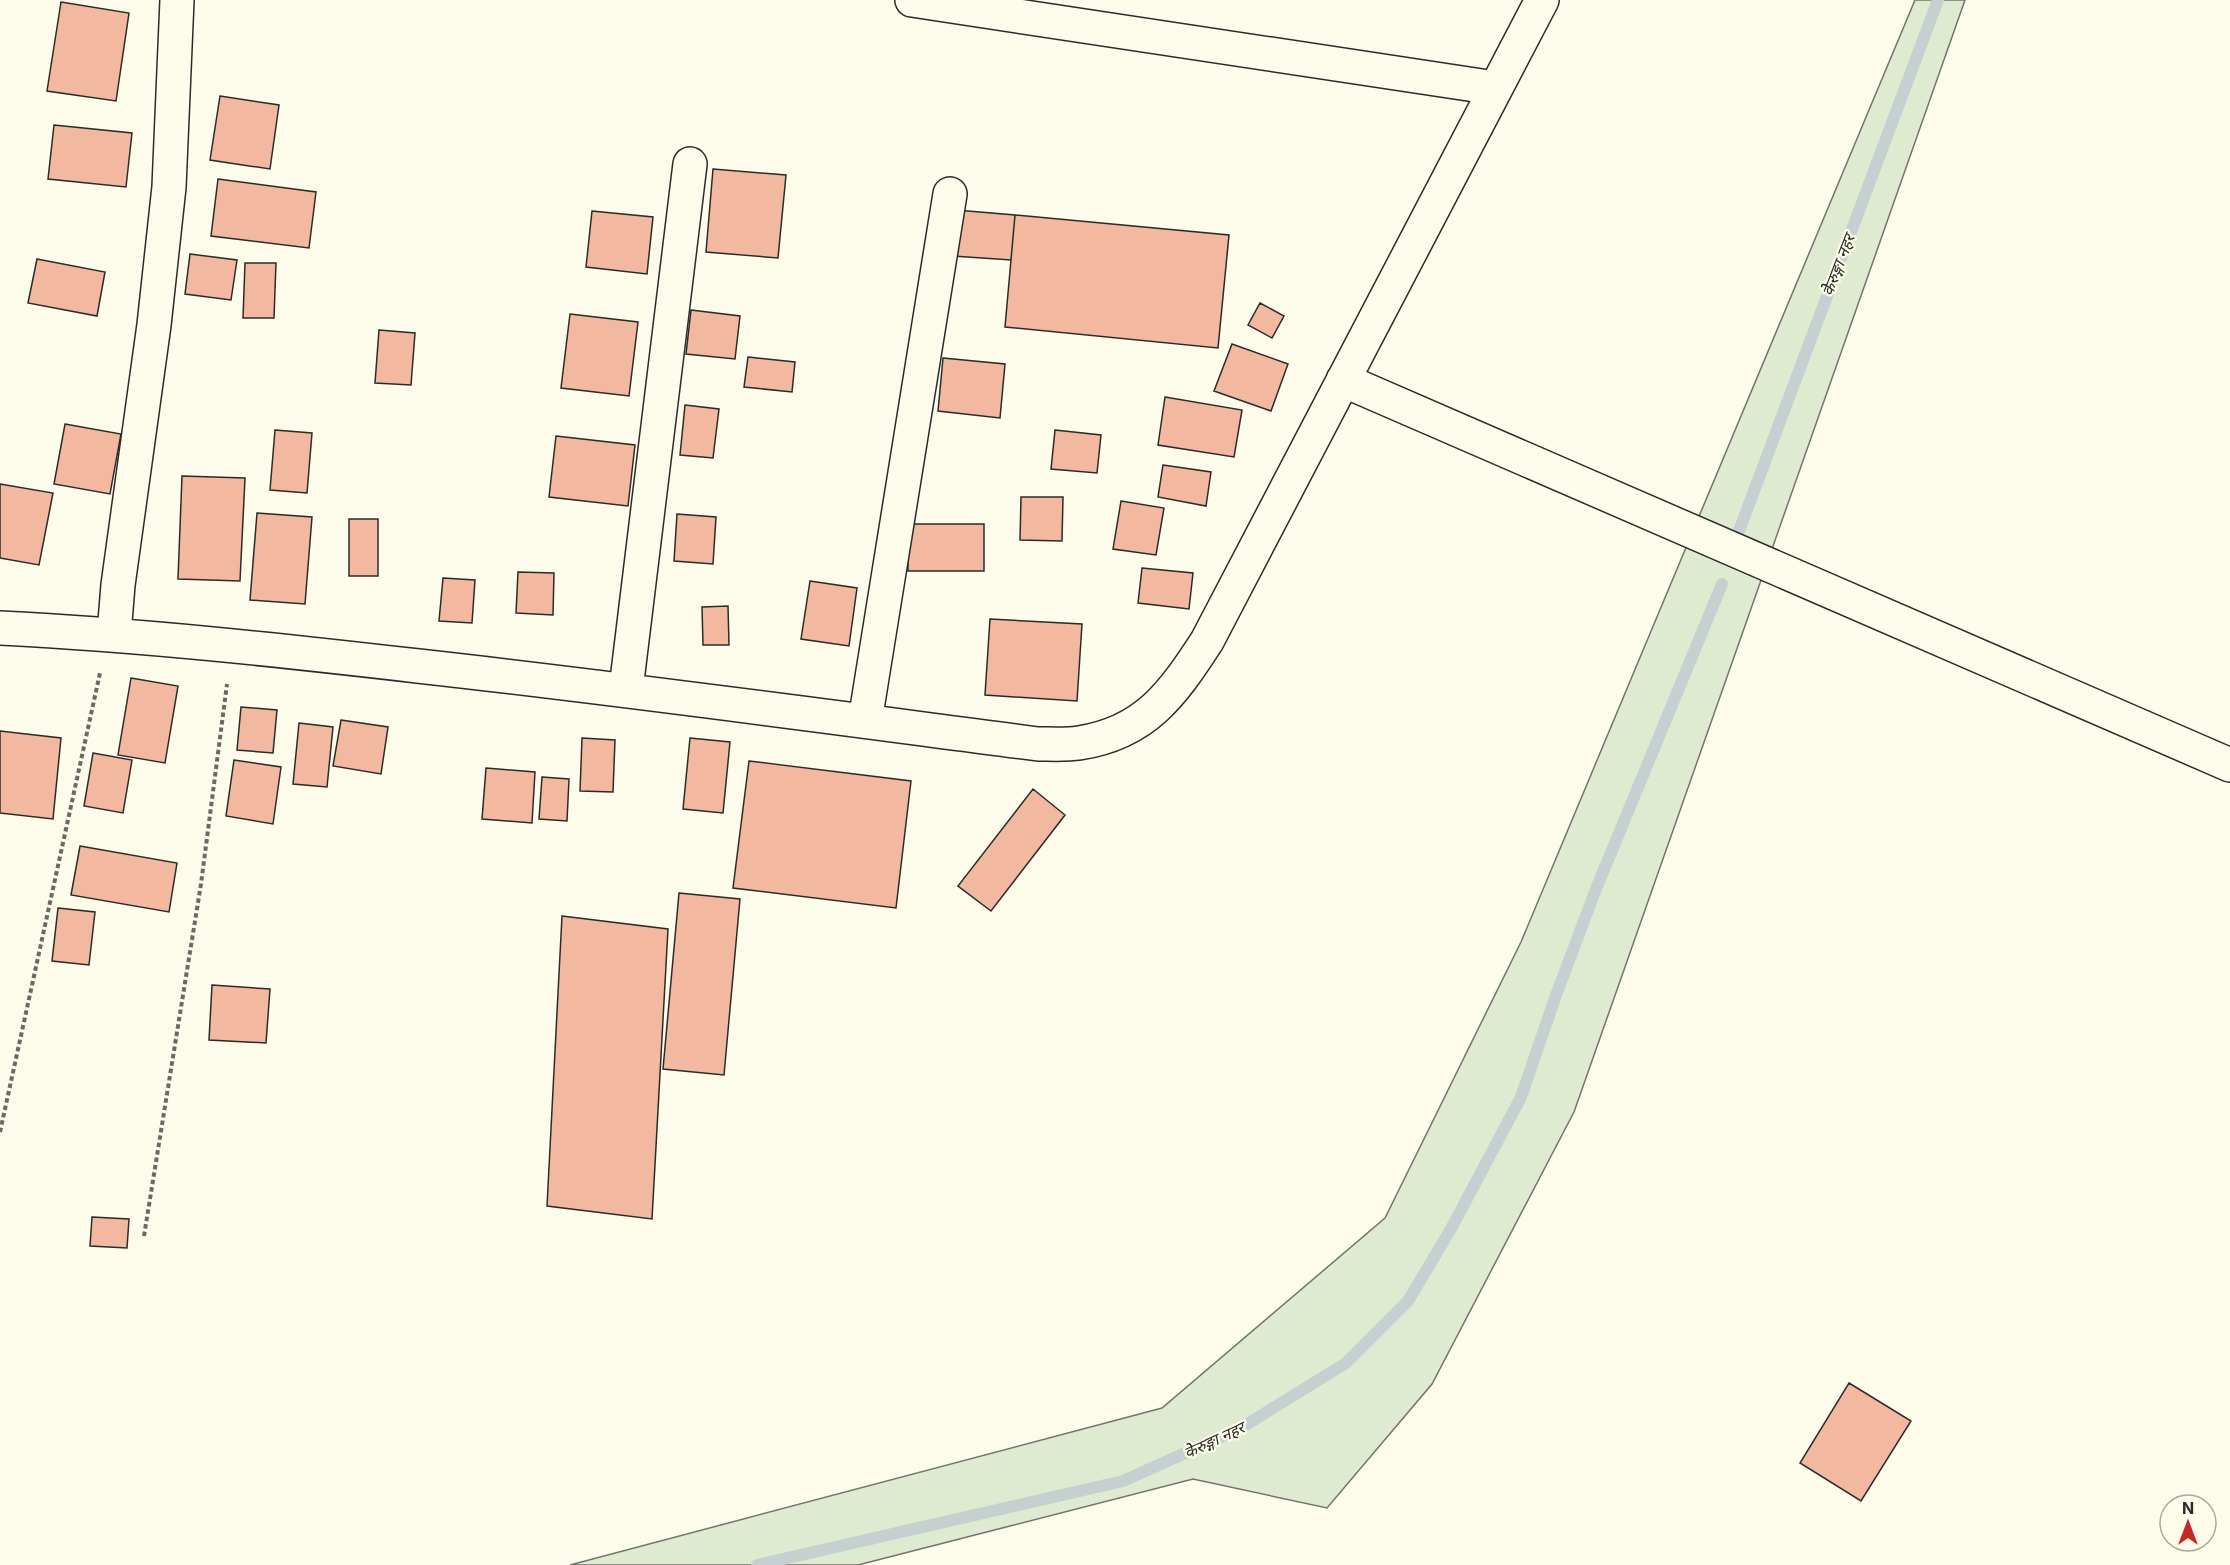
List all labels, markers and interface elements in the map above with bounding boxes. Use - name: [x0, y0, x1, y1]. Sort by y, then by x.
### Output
- water label: केेरुङ्गा नहर: [1817, 228, 1860, 299]
- water label: केेरुङ्गा नहर: [1181, 1416, 1251, 1463]
- north arrow: [2158, 1493, 2218, 1553]
- text: N: [2182, 1498, 2194, 1518]

